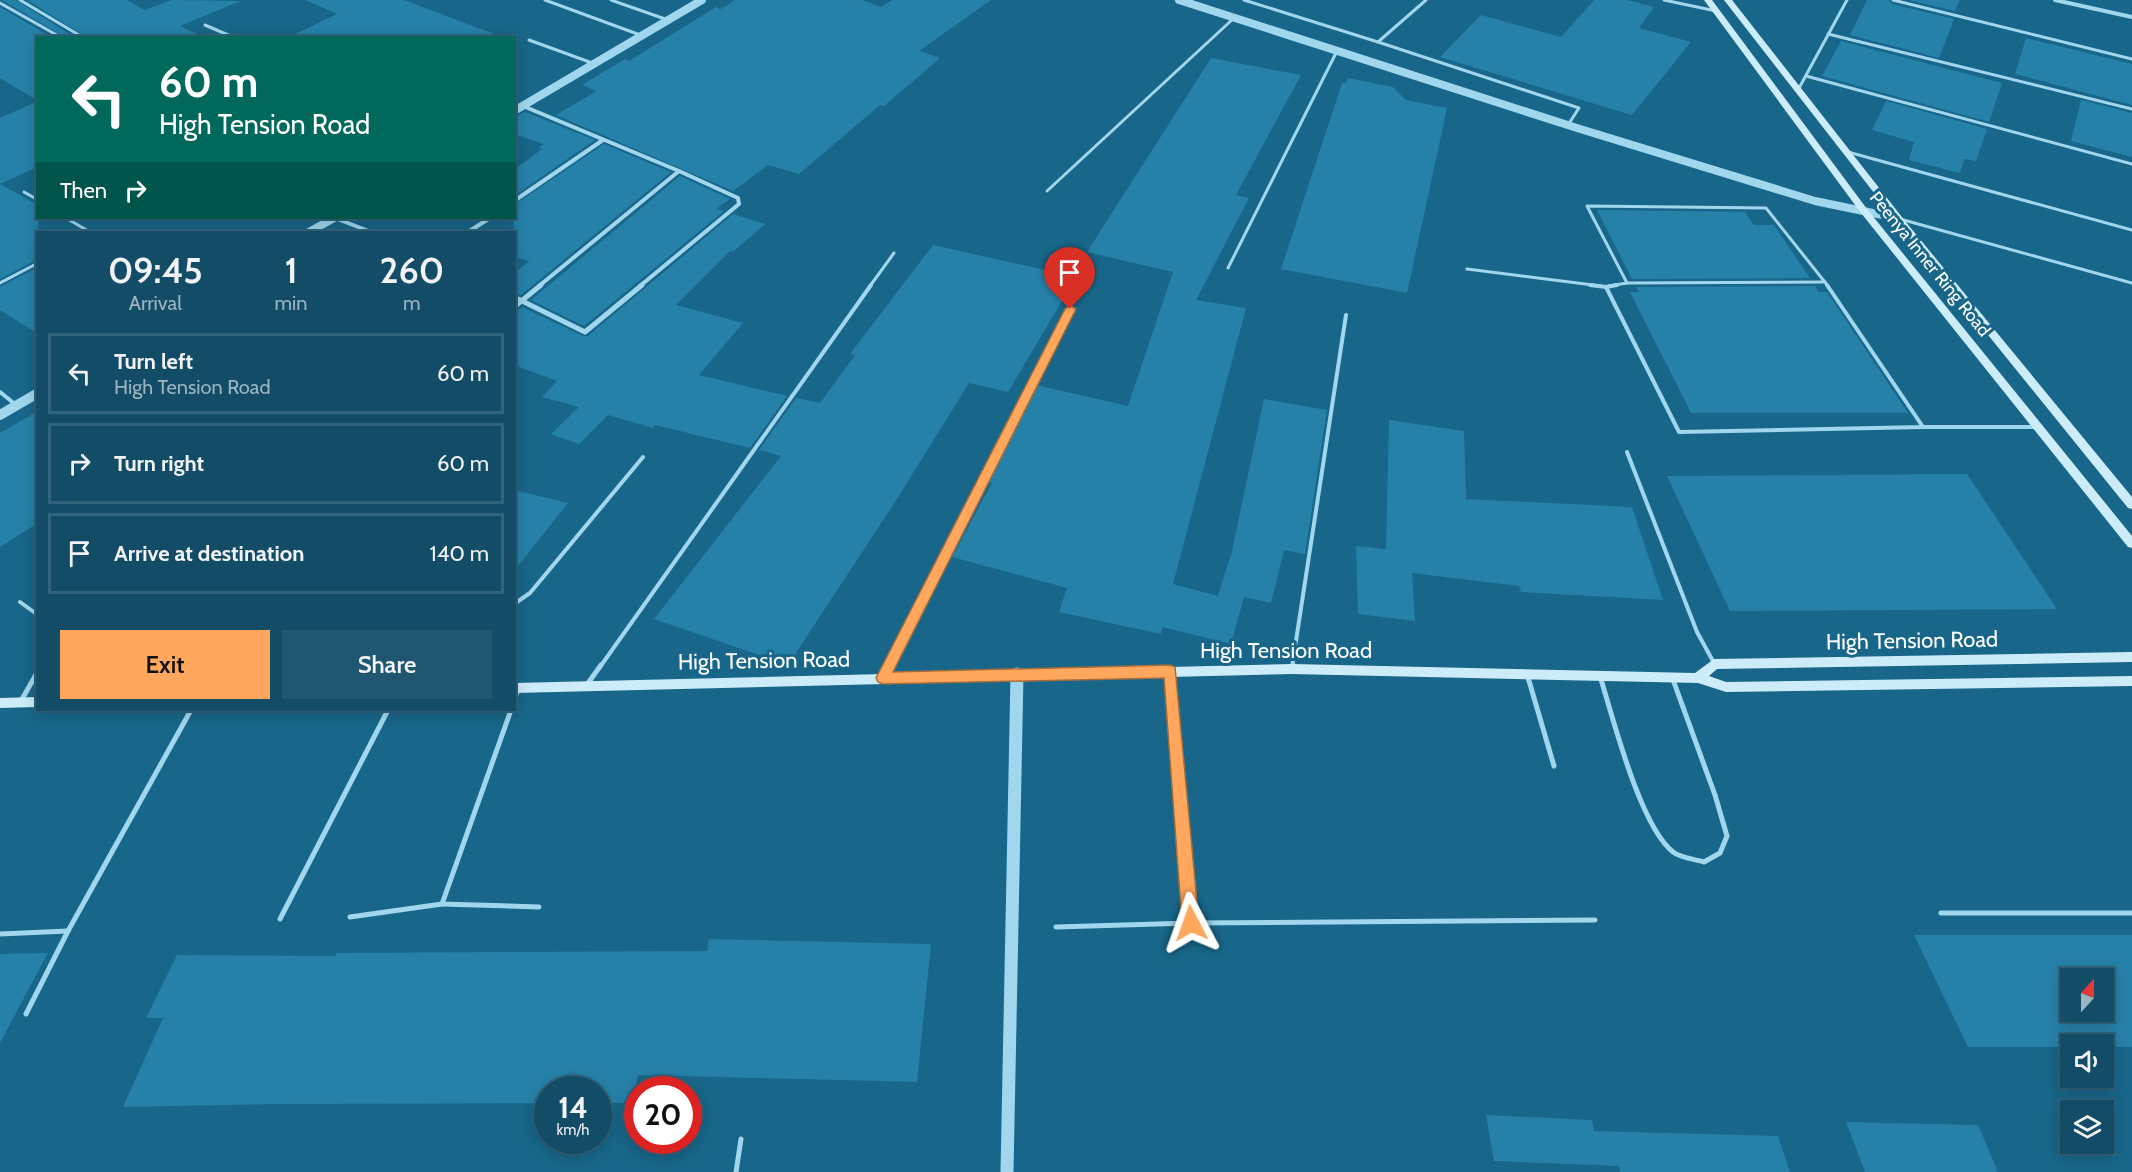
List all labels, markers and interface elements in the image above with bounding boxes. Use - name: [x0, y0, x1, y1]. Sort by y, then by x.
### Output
- text: 60 m: [159, 56, 258, 108]
- icon: left: [60, 60, 138, 138]
- text: High Tension Road: [159, 108, 370, 141]
- icon: right: [119, 174, 152, 207]
- text: Then: [60, 177, 107, 204]
- street label: Peenya Inner Ring Road: [1865, 187, 1995, 341]
- pin: [1044, 247, 1095, 309]
- text: 09:45: [108, 248, 203, 292]
- text: 1: [285, 248, 297, 292]
- text: 260: [379, 248, 444, 292]
- icon: arrive: [1053, 256, 1086, 289]
- text: Arrival: [129, 291, 182, 315]
- text: min: [275, 291, 307, 315]
- text: m: [403, 291, 421, 315]
- text: Turn left: [114, 348, 193, 375]
- icon: left: [63, 357, 96, 390]
- text: 60 m: [437, 360, 489, 387]
- text: High Tension Road: [114, 375, 271, 399]
- icon: right: [63, 447, 96, 480]
- text: Turn right: [114, 450, 204, 477]
- text: 60 m: [437, 450, 489, 477]
- icon: arrive: [63, 537, 96, 570]
- text: Arrive at destination: [114, 540, 304, 567]
- text: 140 m: [430, 540, 489, 567]
- street label: High Tension Road: [1826, 625, 1998, 656]
- button: Exit: [60, 630, 270, 699]
- button: Share: [282, 630, 492, 699]
- street label: High Tension Road: [1200, 637, 1372, 664]
- street label: High Tension Road: [678, 645, 850, 676]
- position arrow: [1159, 891, 1223, 955]
- north arrow: [2060, 968, 2114, 1022]
- map controls: [2060, 968, 2114, 1154]
- button: sound: [2060, 1034, 2114, 1088]
- speed limit sign: 20: [624, 1076, 702, 1154]
- text: 14: [558, 1089, 588, 1126]
- button: layers: [2060, 1100, 2114, 1154]
- text: km/h: [557, 1121, 589, 1139]

